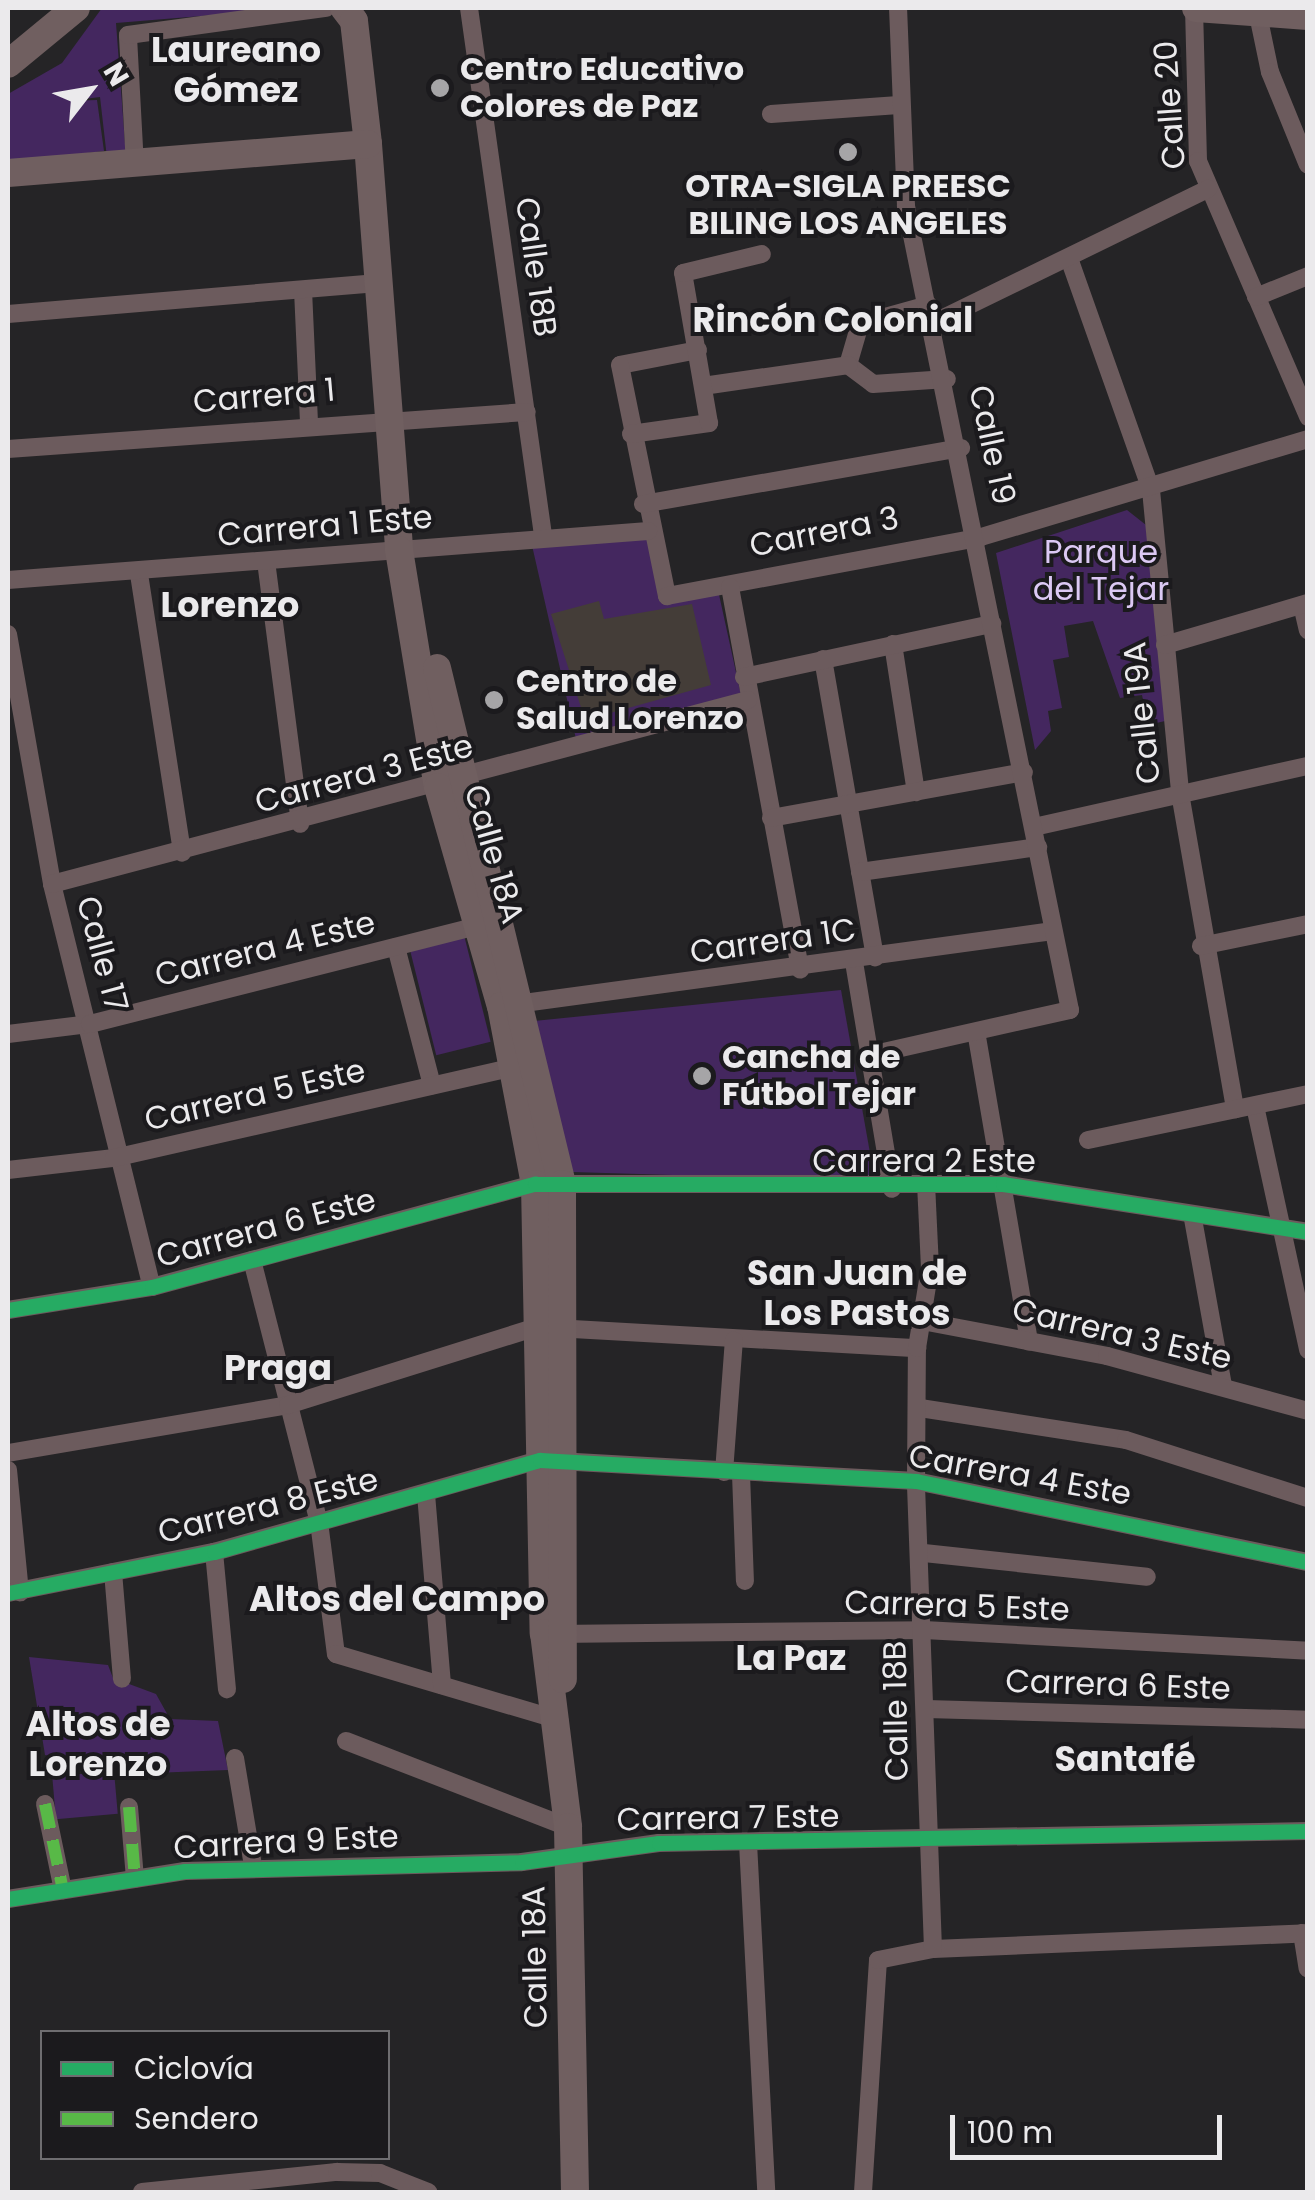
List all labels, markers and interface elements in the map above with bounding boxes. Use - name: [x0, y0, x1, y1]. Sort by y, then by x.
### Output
- district label: Laureano Gómez: [151, 29, 321, 111]
- street label: Calle 20: [1146, 39, 1194, 171]
- north arrow: [40, 40, 140, 140]
- place label: Centro Educativo Colores de Paz: [460, 51, 744, 126]
- text: N: [94, 55, 138, 93]
- marker: Centro Educativo Colores de Paz: [429, 77, 451, 99]
- marker: OTRA-SIGLA PREESC BILING LOS ANGELES: [837, 141, 859, 163]
- place label: OTRA-SIGLA PREESC BILING LOS ANGELES: [685, 168, 1011, 243]
- street label: Calle 18B: [507, 195, 565, 339]
- district label: Rincón Colonial: [693, 299, 973, 341]
- street label: Carrera 1: [191, 371, 337, 421]
- street label: Calle 19: [961, 382, 1023, 508]
- street label: Carrera 1 Este: [216, 497, 434, 555]
- street label: Carrera 3: [746, 499, 902, 565]
- park label: Parque del Tejar: [1033, 534, 1169, 609]
- district label: Lorenzo: [161, 584, 299, 626]
- street label: Calle 19A: [1115, 640, 1169, 786]
- place label: Centro de Salud Lorenzo: [516, 663, 744, 738]
- marker: Centro de Salud Lorenzo: [481, 687, 507, 713]
- street label: Carrera 3 Este: [251, 726, 477, 822]
- street label: Calle 18A: [456, 780, 532, 928]
- street label: Calle 17: [68, 892, 136, 1016]
- street label: Carrera 4 Este: [151, 903, 379, 995]
- street label: Carrera 1C: [688, 910, 858, 972]
- place label: Cancha de Fútbol Tejar: [722, 1039, 916, 1114]
- street label: Carrera 5 Este: [141, 1051, 369, 1139]
- marker: Cancha de Fútbol Tejar: [691, 1065, 713, 1087]
- street label: Carrera 2 Este: [812, 1142, 1036, 1180]
- street label: Carrera 6 Este: [152, 1180, 380, 1276]
- district label: San Juan de Los Pastos: [747, 1252, 967, 1334]
- street label: Carrera 3 Este: [1008, 1290, 1236, 1378]
- district label: Praga: [224, 1347, 332, 1389]
- street label: Carrera 4 Este: [906, 1437, 1134, 1513]
- street label: Carrera 8 Este: [154, 1460, 382, 1552]
- district label: Altos del Campo: [249, 1578, 545, 1620]
- street label: Carrera 5 Este: [844, 1583, 1070, 1629]
- district label: La Paz: [736, 1637, 846, 1679]
- street label: Calle 18B: [876, 1640, 916, 1782]
- street label: Carrera 6 Este: [1005, 1662, 1231, 1708]
- district label: Altos de Lorenzo: [26, 1703, 170, 1785]
- district label: Santafé: [1054, 1738, 1196, 1780]
- street label: Carrera 7 Este: [616, 1797, 840, 1839]
- street label: Carrera 9 Este: [172, 1817, 400, 1867]
- street label: Calle 18A: [515, 1885, 555, 2029]
- legend: [40, 2030, 390, 2160]
- text: Ciclovía: [134, 2047, 254, 2090]
- scale bar: [955, 2095, 1228, 2157]
- text: Sendero: [134, 2097, 259, 2140]
- text: 100 m: [967, 2111, 1053, 2154]

